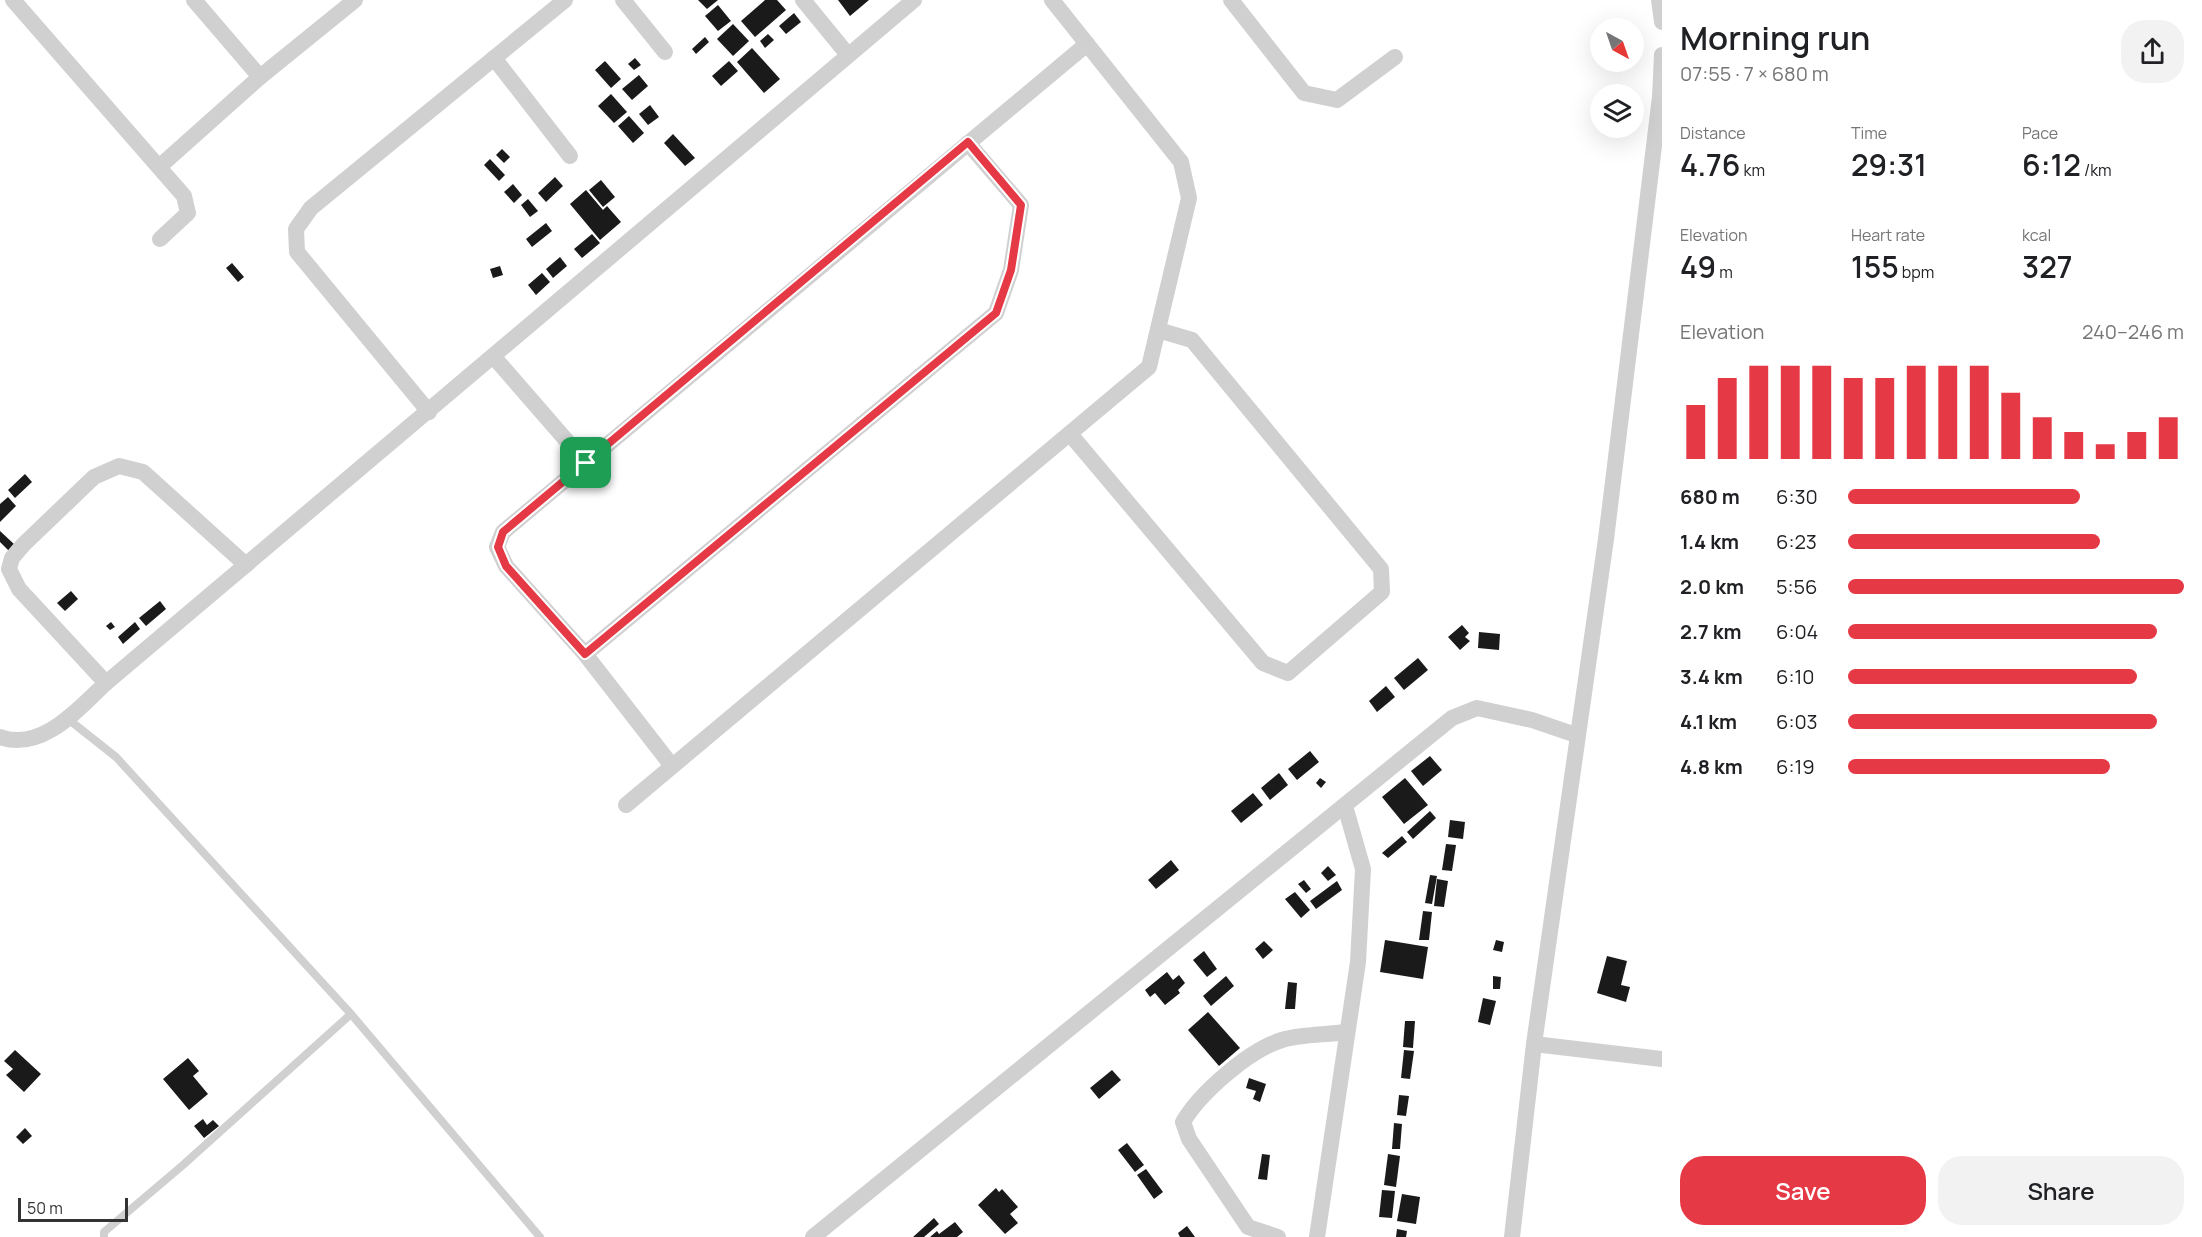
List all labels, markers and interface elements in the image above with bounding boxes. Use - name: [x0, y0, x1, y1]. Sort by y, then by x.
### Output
- text: Morning run: [1680, 15, 1870, 60]
- north arrow: [1590, 18, 1644, 72]
- map controls: [1590, 18, 1644, 138]
- button: share: [2121, 20, 2184, 83]
- text: 07:55 · 7 × 680 m: [1680, 60, 1829, 87]
- button: layers: [1590, 84, 1644, 138]
- text: Distance: [1680, 122, 1746, 144]
- text: Time: [1851, 122, 1887, 144]
- text: Pace: [2022, 122, 2058, 144]
- text: 4.76: [1680, 144, 1740, 185]
- text: 29:31: [1851, 144, 1927, 185]
- text: 6:12: [2022, 144, 2081, 185]
- text: km: [1740, 159, 1765, 181]
- text: /km: [2081, 159, 2112, 181]
- text: Elevation: [1680, 224, 1748, 246]
- text: Heart rate: [1851, 224, 1925, 246]
- text: kcal: [2022, 224, 2051, 246]
- text: 49: [1680, 246, 1716, 287]
- text: 155: [1851, 246, 1899, 287]
- text: 327: [2022, 246, 2072, 287]
- text: m: [1716, 261, 1733, 283]
- text: bpm: [1899, 261, 1934, 283]
- text: Elevation: [1680, 318, 1764, 345]
- text: 240–246 m: [2082, 318, 2184, 345]
- pin: [560, 437, 611, 488]
- icon: arrive: [569, 446, 602, 479]
- text: 680 m: [1680, 483, 1740, 510]
- text: 6:30: [1776, 483, 1818, 510]
- text: 1.4 km: [1680, 528, 1739, 555]
- text: 6:23: [1776, 528, 1817, 555]
- text: 2.0 km: [1680, 573, 1744, 600]
- text: 5:56: [1776, 573, 1818, 600]
- text: 2.7 km: [1680, 618, 1741, 645]
- text: 6:04: [1776, 618, 1818, 645]
- text: 3.4 km: [1680, 663, 1743, 690]
- text: 6:10: [1776, 663, 1814, 690]
- text: 4.1 km: [1680, 708, 1737, 735]
- text: 6:03: [1776, 708, 1818, 735]
- text: 4.8 km: [1680, 753, 1743, 780]
- text: 6:19: [1776, 753, 1815, 780]
- button: Save: [1680, 1156, 1926, 1225]
- button: Share: [1938, 1156, 2184, 1225]
- scale bar: [18, 1195, 128, 1222]
- text: 50 m: [27, 1197, 63, 1219]

